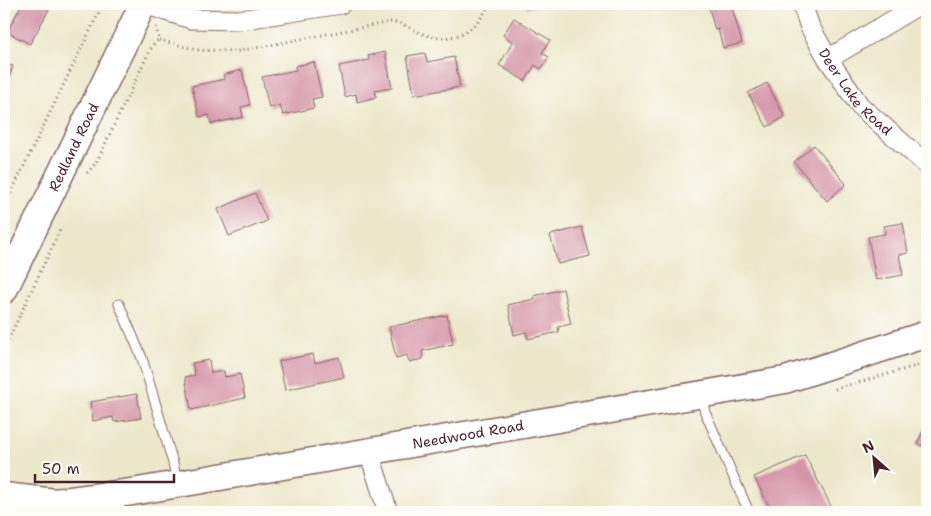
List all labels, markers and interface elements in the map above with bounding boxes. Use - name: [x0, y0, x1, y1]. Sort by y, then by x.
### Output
- street label: Deer Lake Road: [815, 45, 896, 139]
- street label: Redland Road: [44, 100, 103, 194]
- street label: Needwood Road: [411, 416, 525, 453]
- north arrow: [848, 434, 898, 484]
- text: N: [859, 436, 877, 457]
- scale bar: [35, 451, 174, 483]
- text: 50 m: [42, 459, 80, 479]

